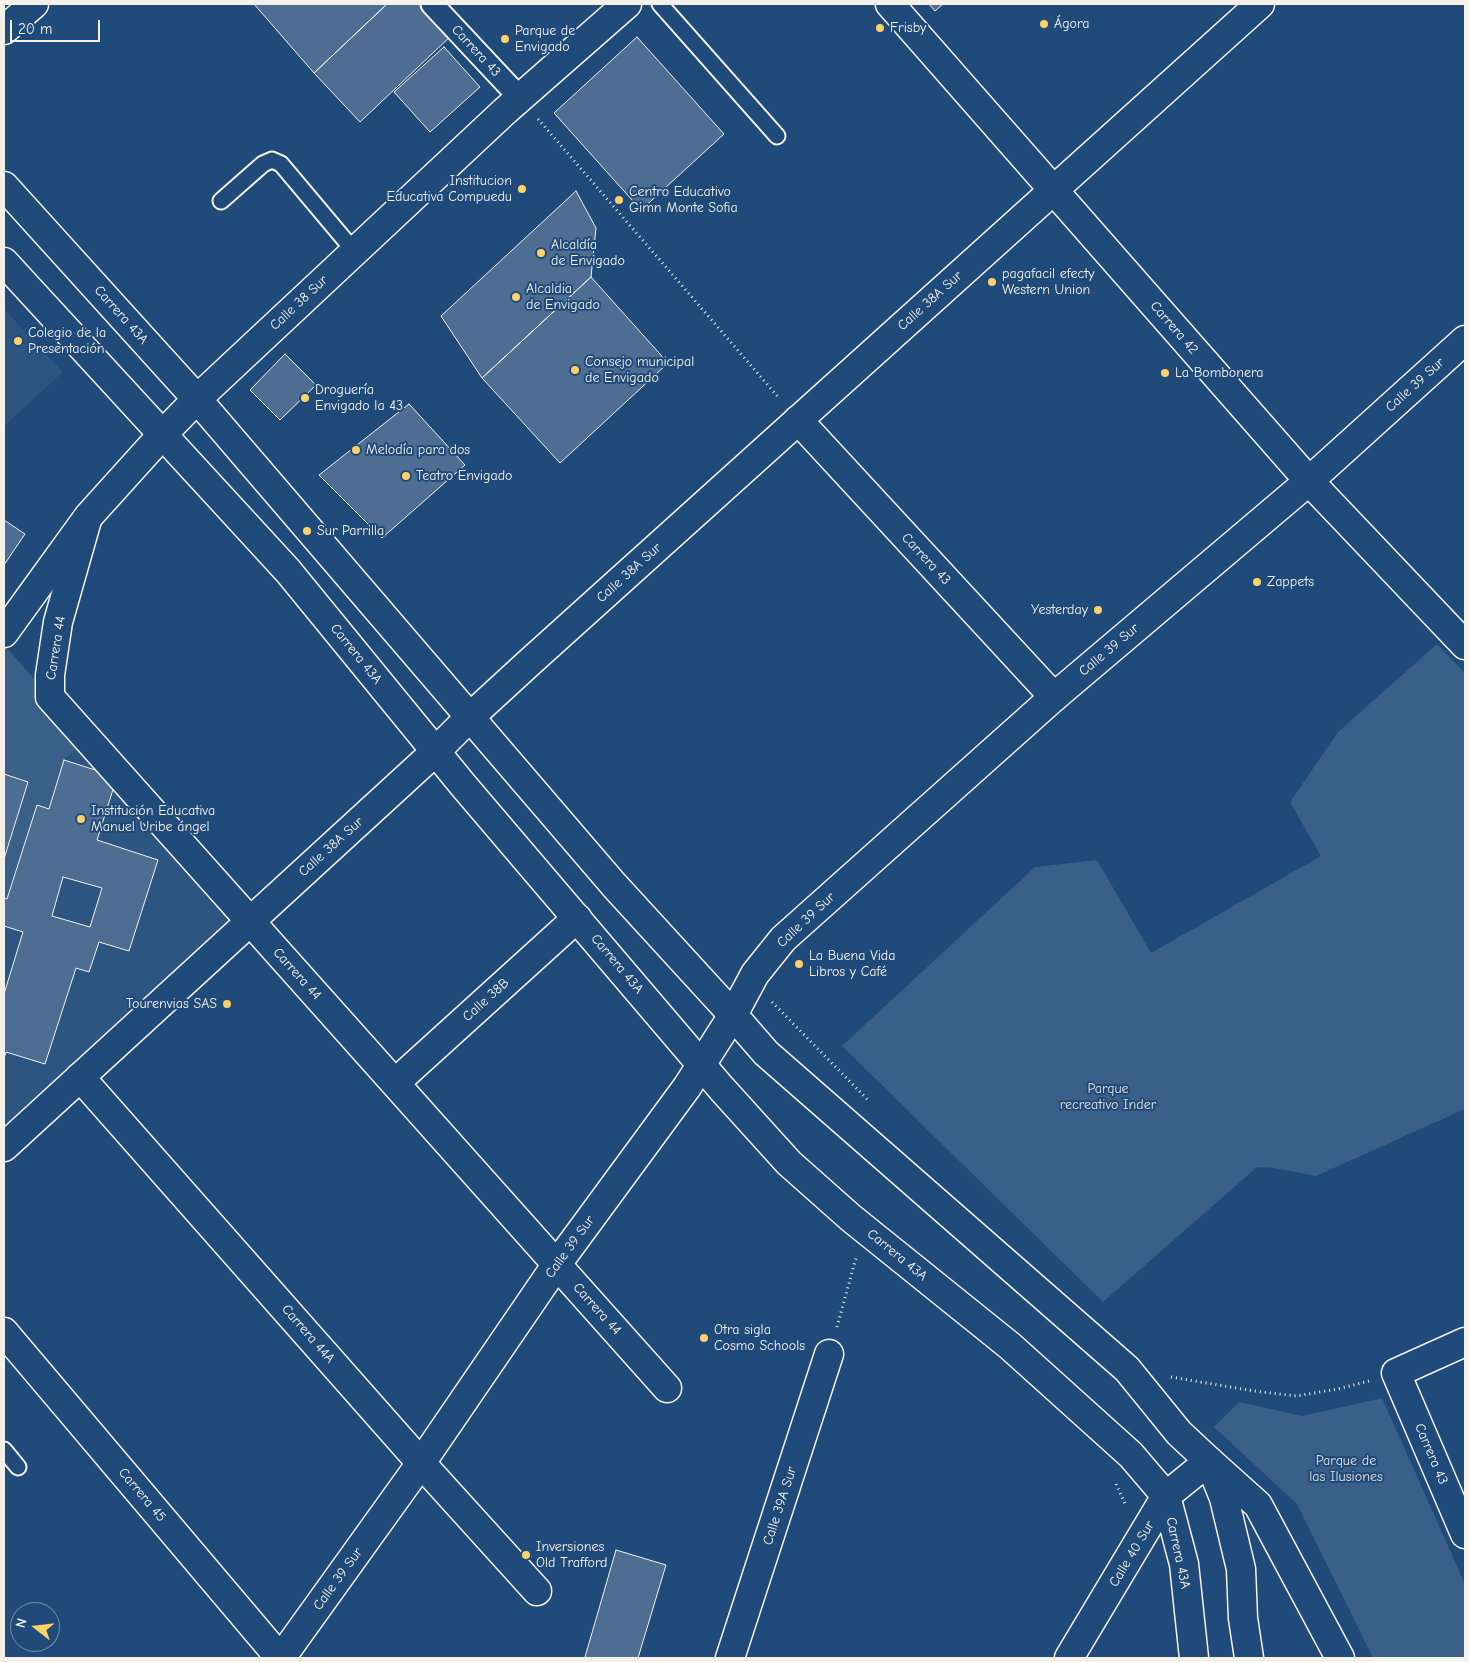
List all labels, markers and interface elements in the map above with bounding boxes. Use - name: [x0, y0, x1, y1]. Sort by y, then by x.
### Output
- scale bar: [12, 10, 102, 42]
- place label: Ágora: [1054, 16, 1089, 32]
- marker: Ágora: [1038, 18, 1050, 30]
- text: 20 m: [18, 20, 52, 38]
- place label: Frisby: [890, 20, 926, 36]
- street label: Carrera 43: [448, 22, 504, 80]
- marker: Frisby: [874, 22, 886, 34]
- place label: Parque de Envigado: [515, 23, 575, 56]
- marker: Parque de Envigado: [499, 33, 511, 45]
- place label: Institucion Educativa Compuedu: [387, 173, 512, 206]
- marker: Institucion Educativa Compuedu: [516, 183, 528, 195]
- place label: Centro Educativo Gimn Monte Sofia: [629, 184, 738, 216]
- marker: Centro Educativo Gimn Monte Sofia: [613, 194, 625, 206]
- place label: Alcaldía de Envigado: [551, 237, 625, 270]
- marker: Alcaldía de Envigado: [535, 247, 547, 259]
- place label: pagafacil efecty Western Union: [1002, 266, 1095, 298]
- street label: Calle 38A Sur: [894, 268, 966, 334]
- street label: Calle 38 Sur: [267, 272, 331, 334]
- marker: pagafacil efecty Western Union: [986, 276, 998, 288]
- place label: Alcaldia de Envigado: [526, 281, 600, 314]
- street label: Carrera 43A: [90, 282, 152, 348]
- marker: Alcaldia de Envigado: [510, 291, 522, 303]
- street label: Carrera 42: [1146, 298, 1202, 358]
- place label: Colegio de la Presentación: [28, 325, 106, 358]
- marker: Colegio de la Presentación: [12, 335, 24, 347]
- place label: Consejo municipal de Envigado: [585, 354, 694, 387]
- street label: Calle 39 Sur: [1382, 354, 1448, 416]
- marker: Consejo municipal de Envigado: [569, 364, 581, 376]
- place label: La Bombonera: [1175, 365, 1263, 381]
- marker: La Bombonera: [1159, 367, 1171, 379]
- place label: Droguería Envigado la 43: [315, 382, 403, 414]
- marker: Droguería Envigado la 43: [299, 392, 311, 404]
- place label: Melodía para dos: [366, 442, 470, 458]
- marker: Melodía para dos: [350, 444, 362, 456]
- place label: Teatro Envigado: [416, 468, 513, 484]
- marker: Teatro Envigado: [400, 470, 412, 482]
- place label: Sur Parrilla: [317, 523, 384, 539]
- marker: Sur Parrilla: [301, 525, 313, 537]
- street label: Carrera 43: [898, 530, 954, 588]
- street label: Calle 38A Sur: [593, 540, 665, 606]
- place label: Zappets: [1267, 574, 1314, 590]
- marker: Zappets: [1251, 576, 1263, 588]
- place label: Yesterday: [1031, 602, 1088, 618]
- marker: Yesterday: [1092, 604, 1104, 616]
- street label: Carrera 44: [43, 615, 69, 681]
- street label: Carrera 43A: [327, 620, 385, 688]
- street label: Calle 39 Sur: [1076, 620, 1142, 680]
- place label: Institución Educativa Manuel Uribe ángel: [91, 803, 215, 836]
- marker: Institución Educativa Manuel Uribe ángel: [75, 813, 87, 825]
- street label: Calle 38A Sur: [295, 814, 367, 880]
- street label: Calle 39 Sur: [773, 889, 839, 951]
- street label: Carrera 43A: [587, 931, 647, 997]
- street label: Carrera 44: [269, 944, 325, 1004]
- place label: La Buena Vida Libros y Café: [809, 948, 895, 980]
- marker: La Buena Vida Libros y Café: [793, 958, 805, 970]
- street label: Calle 38B: [459, 975, 513, 1025]
- place label: Tourenvias SAS: [126, 996, 217, 1012]
- marker: Tourenvias SAS: [221, 998, 233, 1010]
- park label: Parque recreativo Inder: [1060, 1081, 1156, 1114]
- street label: Calle 39 Sur: [542, 1212, 598, 1282]
- street label: Carrera 43A: [863, 1226, 931, 1284]
- street label: Carrera 44: [569, 1279, 625, 1339]
- street label: Carrera 44A: [278, 1301, 338, 1367]
- place label: Otra sigla Cosmo Schools: [714, 1322, 805, 1354]
- marker: Otra sigla Cosmo Schools: [698, 1332, 710, 1344]
- street label: Carrera 43: [1411, 1421, 1451, 1487]
- park label: Parque de las Ilusiones: [1309, 1453, 1383, 1485]
- street label: Carrera 45: [115, 1465, 169, 1525]
- street label: Calle 39A Sur: [759, 1465, 801, 1547]
- street label: Carrera 43A: [1162, 1516, 1194, 1590]
- street label: Calle 40 Sur: [1106, 1518, 1158, 1590]
- place label: Inversiones Old Trafford: [536, 1539, 608, 1571]
- street label: Calle 39 Sur: [310, 1544, 366, 1614]
- marker: Inversiones Old Trafford: [520, 1549, 532, 1561]
- north arrow: [10, 1602, 60, 1652]
- text: N: [12, 1616, 30, 1630]

